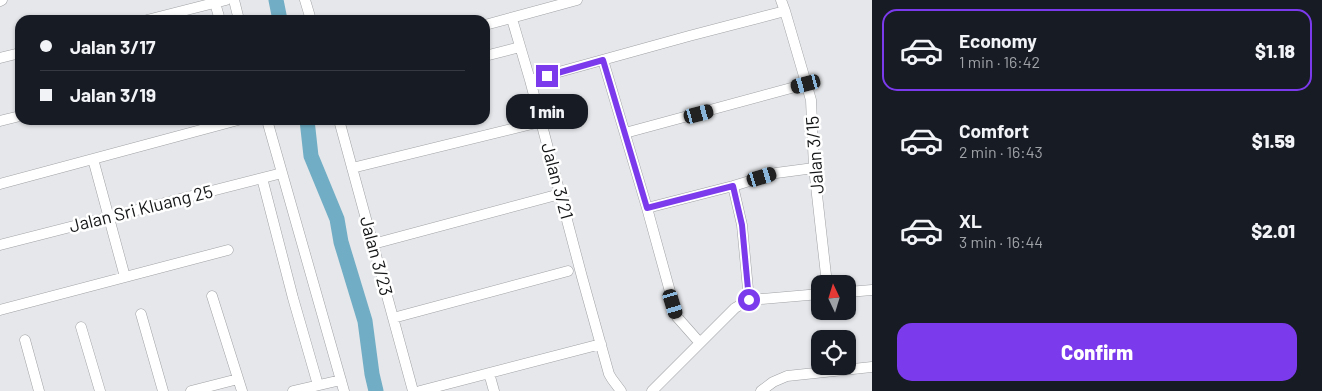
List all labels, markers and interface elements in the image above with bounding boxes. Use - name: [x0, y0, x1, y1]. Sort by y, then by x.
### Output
- icon: car: [899, 28, 944, 73]
- text: Economy: [959, 29, 1037, 52]
- text: Jalan 3/17: [70, 35, 155, 58]
- text: $1.18: [1255, 39, 1295, 62]
- text: 1 min · 16:42: [959, 52, 1040, 71]
- route end: [536, 65, 558, 87]
- car: [789, 73, 822, 95]
- text: Jalan 3/19: [70, 83, 156, 106]
- callout: 1 min: [506, 94, 588, 128]
- text: 1 min: [529, 102, 565, 121]
- car: [682, 103, 715, 125]
- street label: Jalan 3/15: [800, 115, 828, 195]
- icon: car: [899, 118, 944, 163]
- text: Comfort: [959, 119, 1029, 142]
- text: $1.59: [1252, 129, 1295, 152]
- street label: Jalan 3/21: [537, 140, 579, 221]
- text: 2 min · 16:43: [959, 142, 1043, 161]
- car: [745, 165, 778, 189]
- street label: Jalan Sri Kluang 25: [67, 180, 215, 237]
- icon: car: [899, 208, 944, 253]
- text: XL: [959, 209, 982, 232]
- street label: Jalan 3/23: [356, 214, 398, 298]
- text: $2.01: [1251, 219, 1295, 242]
- text: 3 min · 16:44: [959, 232, 1043, 251]
- north arrow: [811, 275, 856, 320]
- map controls: [811, 275, 856, 375]
- car: [661, 287, 684, 321]
- route start: [738, 289, 760, 311]
- button: Confirm: [897, 323, 1297, 381]
- button: locate: [811, 330, 856, 375]

